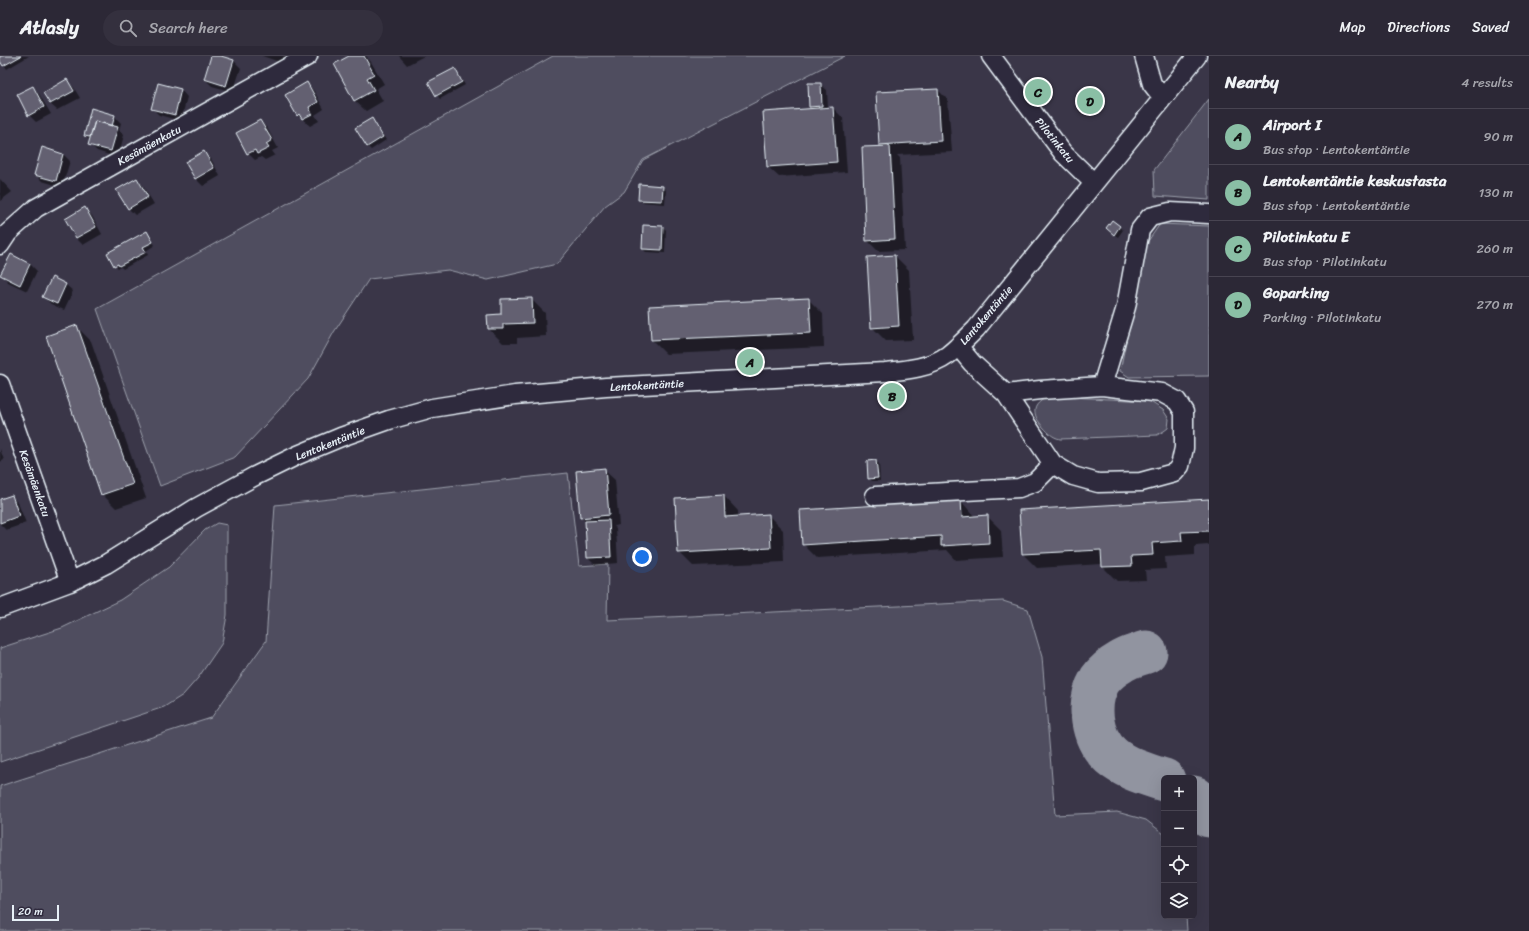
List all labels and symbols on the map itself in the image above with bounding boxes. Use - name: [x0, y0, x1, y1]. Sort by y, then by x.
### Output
- pin: C: [1025, 77, 1051, 107]
- pin: D: [1077, 86, 1103, 116]
- street label: Pilotinkatu: [1030, 113, 1079, 167]
- street label: Kesämäenkatu: [114, 120, 185, 171]
- street label: Lentokentäntie: [955, 281, 1018, 349]
- pin: A: [737, 347, 763, 377]
- street label: Lentokentäntie: [610, 374, 685, 397]
- pin: B: [879, 381, 905, 411]
- street label: Lentokentäntie: [292, 421, 368, 466]
- street label: Kesämäenkatu: [14, 447, 56, 520]
- your location: [632, 547, 652, 567]
- scale bar: [12, 903, 59, 922]

